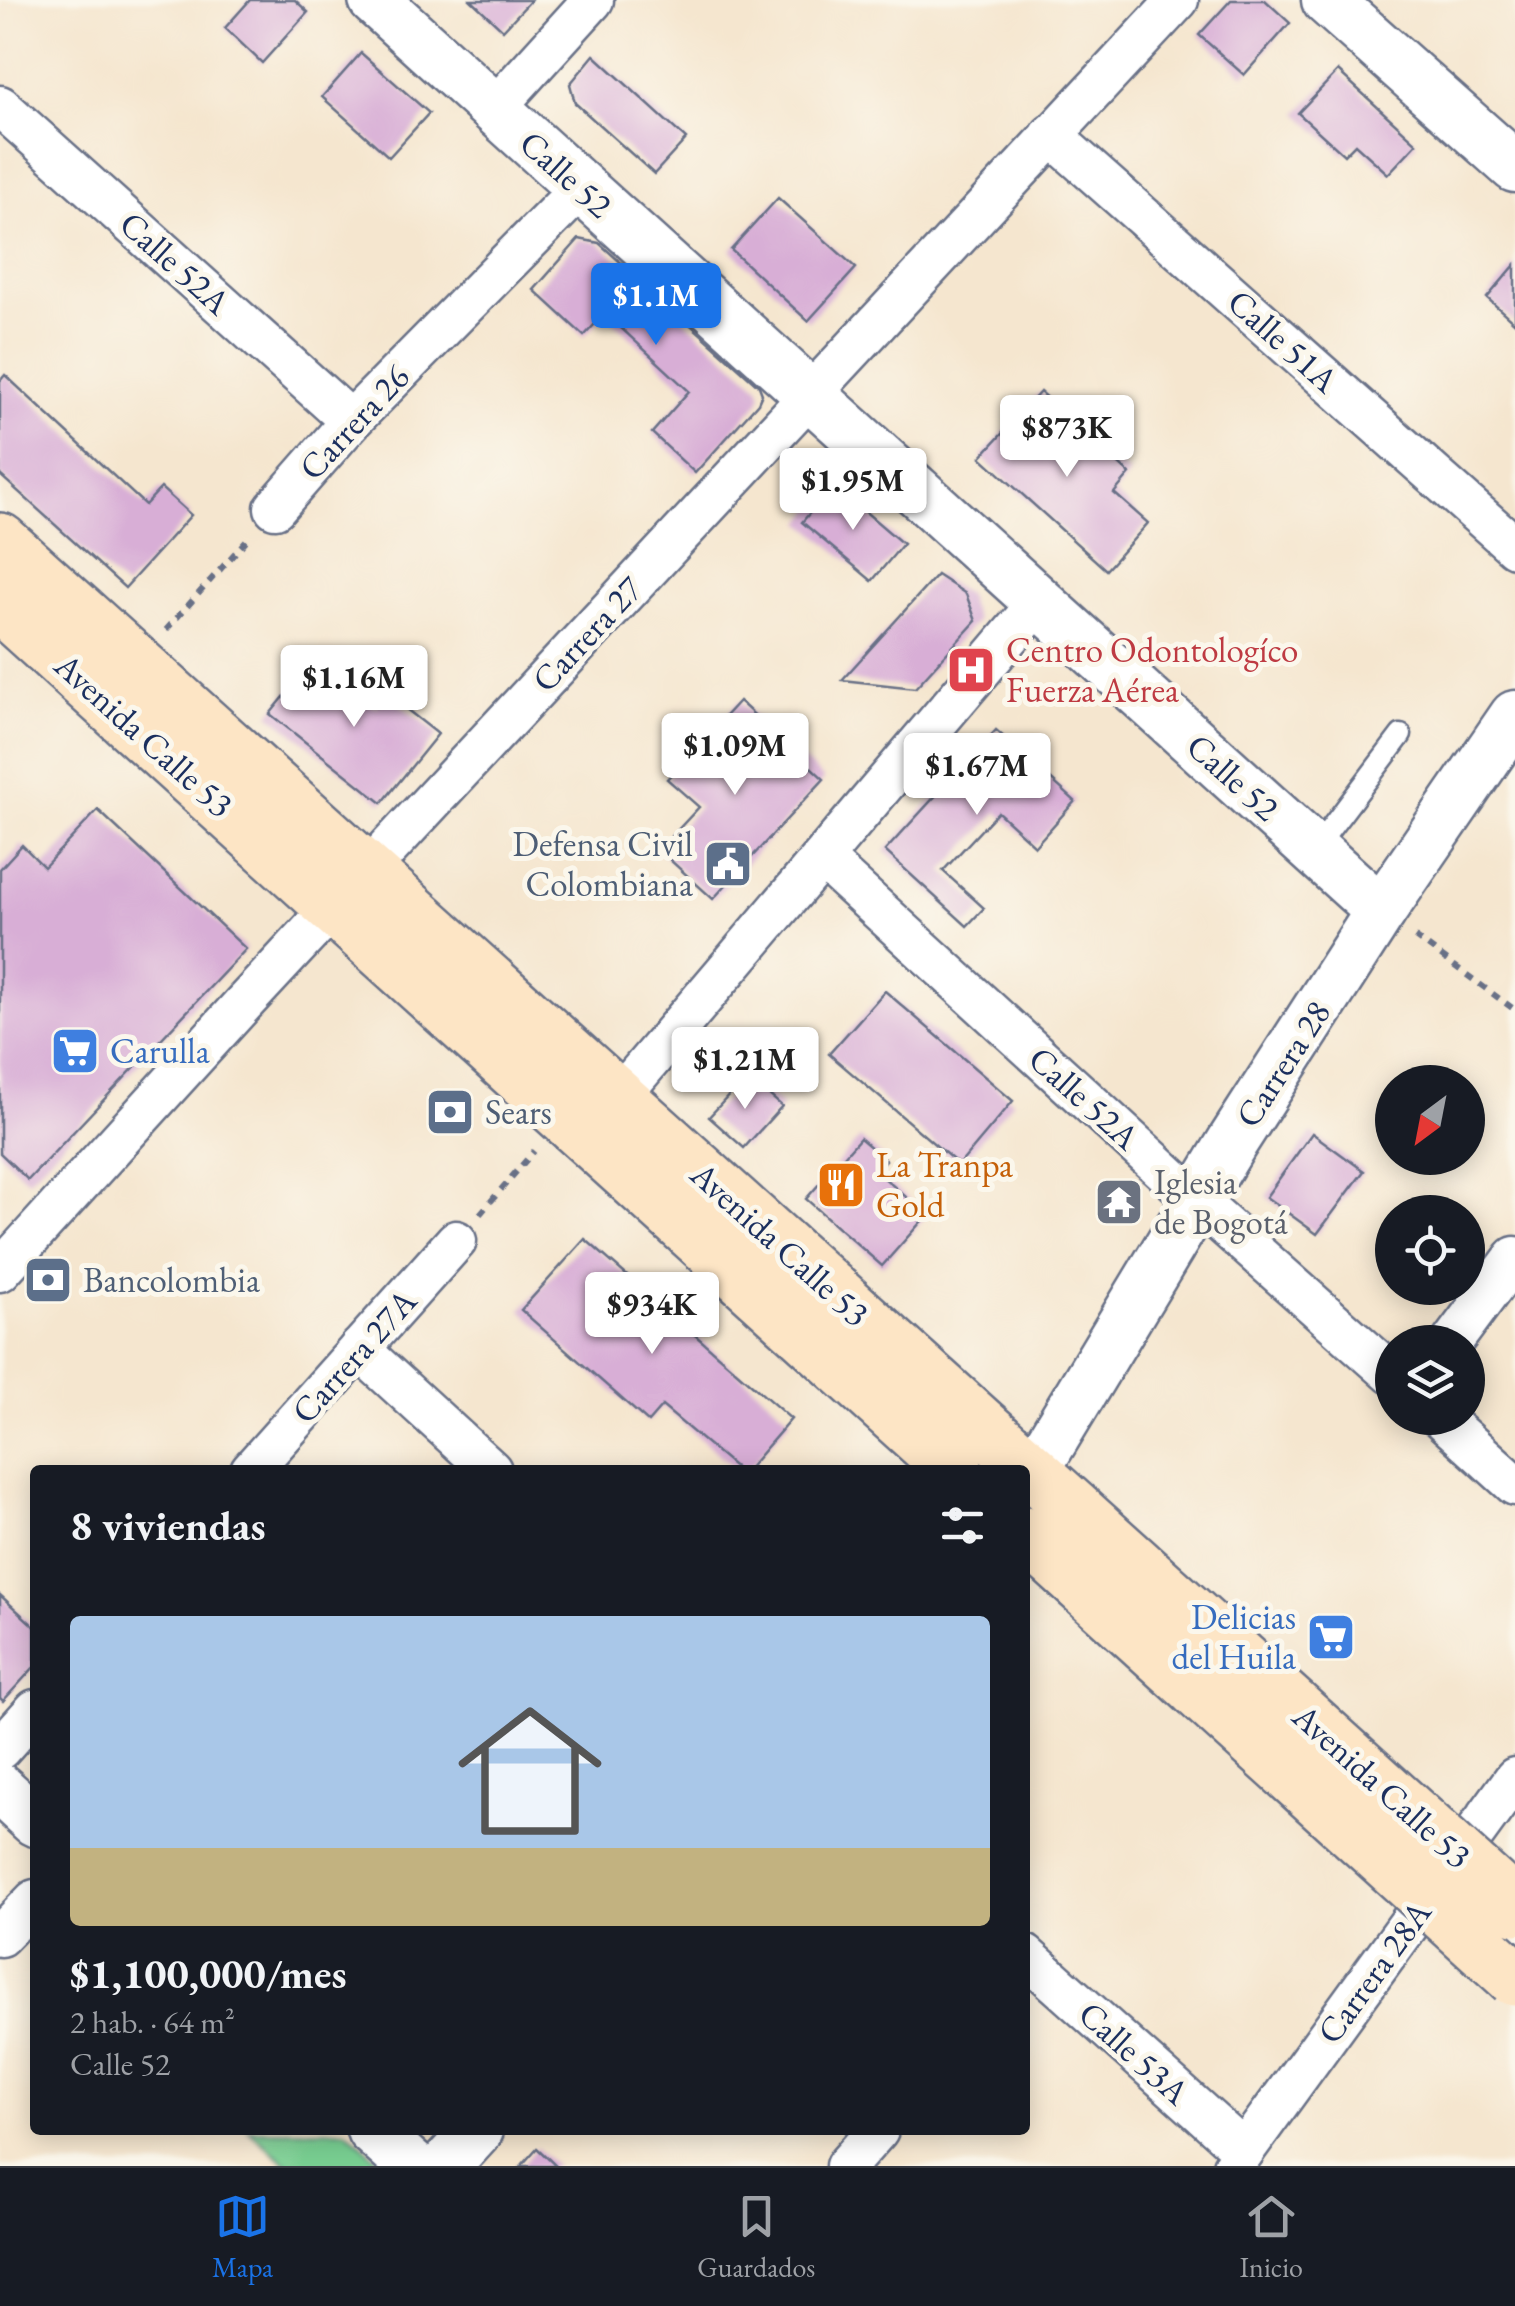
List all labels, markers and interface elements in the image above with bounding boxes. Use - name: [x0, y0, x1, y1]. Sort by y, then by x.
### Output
- street label: Calle 52: [510, 120, 622, 227]
- street label: Calle 52A: [110, 201, 241, 325]
- pin: $1.1M: [586, 263, 726, 348]
- text: $1.1M: [613, 274, 699, 316]
- street label: Calle 51A: [1218, 279, 1349, 403]
- street label: Carrera 26: [289, 354, 419, 489]
- pin: $873K: [997, 395, 1137, 480]
- text: $873K: [1022, 406, 1112, 448]
- pin: $1.95M: [772, 448, 934, 533]
- text: $1.95M: [802, 459, 904, 501]
- street label: Carrera 27: [522, 566, 652, 701]
- place label: Centro Odontologíco Fuerza Aérea: [1006, 627, 1298, 712]
- street label: Avenida Calle 53: [45, 642, 243, 827]
- hospital icon: Centro Odontologíco Fuerza Aérea: [945, 644, 997, 696]
- pin: $1.16M: [273, 645, 435, 730]
- text: $1.16M: [303, 656, 405, 698]
- pin: $1.09M: [654, 713, 816, 798]
- street label: Calle 52: [1177, 723, 1289, 830]
- text: $1.09M: [684, 724, 786, 766]
- pin: $1.67M: [896, 733, 1058, 818]
- text: $1.67M: [926, 744, 1028, 786]
- place label: Defensa Civil Colombiana: [513, 821, 693, 906]
- public building icon: Defensa Civil Colombiana: [702, 838, 754, 890]
- street label: Carrera 28: [1225, 992, 1340, 1136]
- supermarket icon: Carulla: [49, 1025, 101, 1077]
- pin: $1.21M: [664, 1027, 826, 1112]
- place label: Carulla: [110, 1028, 210, 1073]
- street label: Calle 52A: [1019, 1036, 1150, 1160]
- text: $1.21M: [694, 1038, 796, 1080]
- north arrow: [1375, 1065, 1485, 1175]
- map controls: [1375, 1065, 1485, 1435]
- bank icon: Sears: [424, 1086, 476, 1138]
- place label: Sears: [485, 1089, 552, 1134]
- place label: La Tranpa Gold: [876, 1142, 1013, 1227]
- street label: Avenida Calle 53: [681, 1151, 879, 1336]
- restaurant icon: La Tranpa Gold: [815, 1159, 867, 1211]
- place label: Iglesia de Bogotá: [1154, 1159, 1288, 1244]
- temple icon: Iglesia de Bogotá: [1093, 1176, 1145, 1228]
- button: locate: [1375, 1195, 1485, 1305]
- bank icon: Bancolombia: [22, 1254, 74, 1306]
- place label: Bancolombia: [83, 1257, 260, 1302]
- pin: $934K: [582, 1272, 722, 1357]
- street label: Carrera 27A: [281, 1278, 427, 1433]
- text: $934K: [607, 1283, 697, 1325]
- button: layers: [1375, 1325, 1485, 1435]
- text: 8 viviendas: [70, 1498, 266, 1553]
- icon: filters: [935, 1498, 990, 1553]
- place label: Delicias del Huila: [1172, 1594, 1296, 1679]
- supermarket icon: Delicias del Huila: [1305, 1611, 1357, 1663]
- icon: home: [440, 1681, 620, 1861]
- street label: Avenida Calle 53: [1283, 1693, 1481, 1878]
- street label: Carrera 28A: [1307, 1891, 1441, 2052]
- text: $1,100,000/mes: [70, 1946, 347, 2001]
- street label: Calle 53A: [1069, 1991, 1200, 2115]
- text: 2 hab. · 64 m²: [70, 2001, 235, 2043]
- text: Calle 52: [70, 2043, 170, 2085]
- tab: Mapa: [212, 2189, 273, 2285]
- tab: Guardados: [697, 2189, 815, 2285]
- tab: Inicio: [1240, 2189, 1303, 2285]

